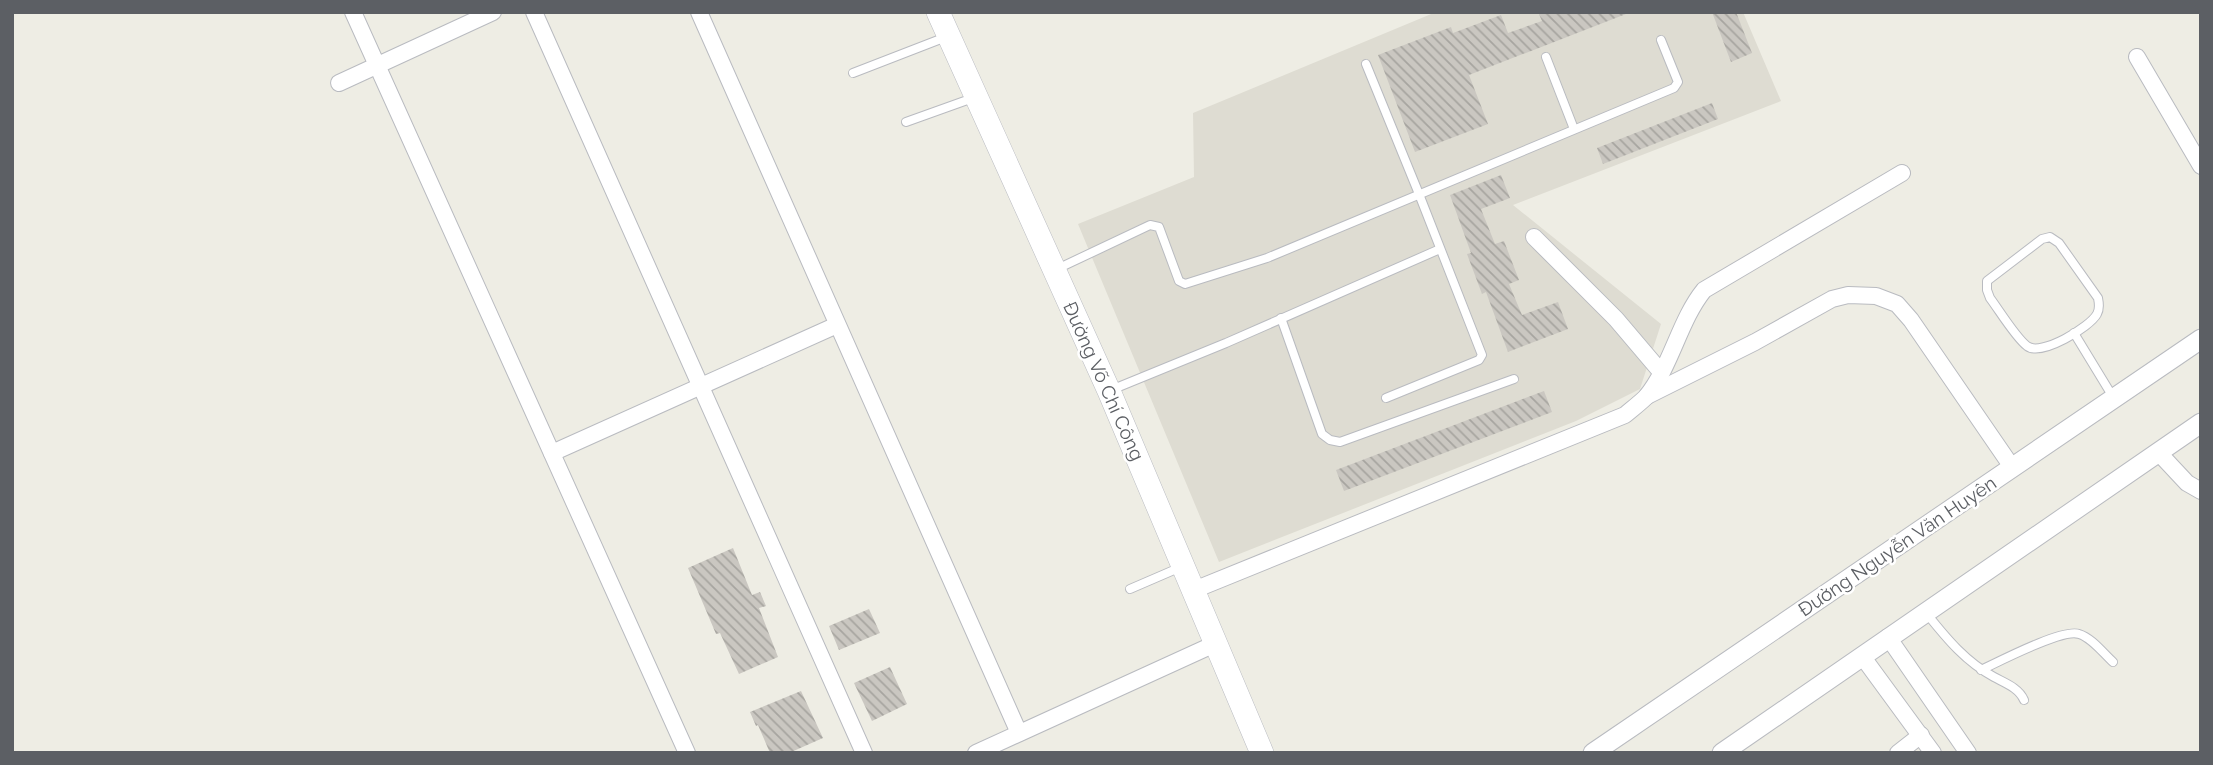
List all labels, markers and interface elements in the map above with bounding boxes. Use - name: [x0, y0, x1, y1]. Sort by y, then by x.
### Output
- street label: Đường Võ Chí Công: [1059, 298, 1149, 464]
- street label: Đường Nguyễn Văn Huyên: [1794, 471, 2000, 621]

